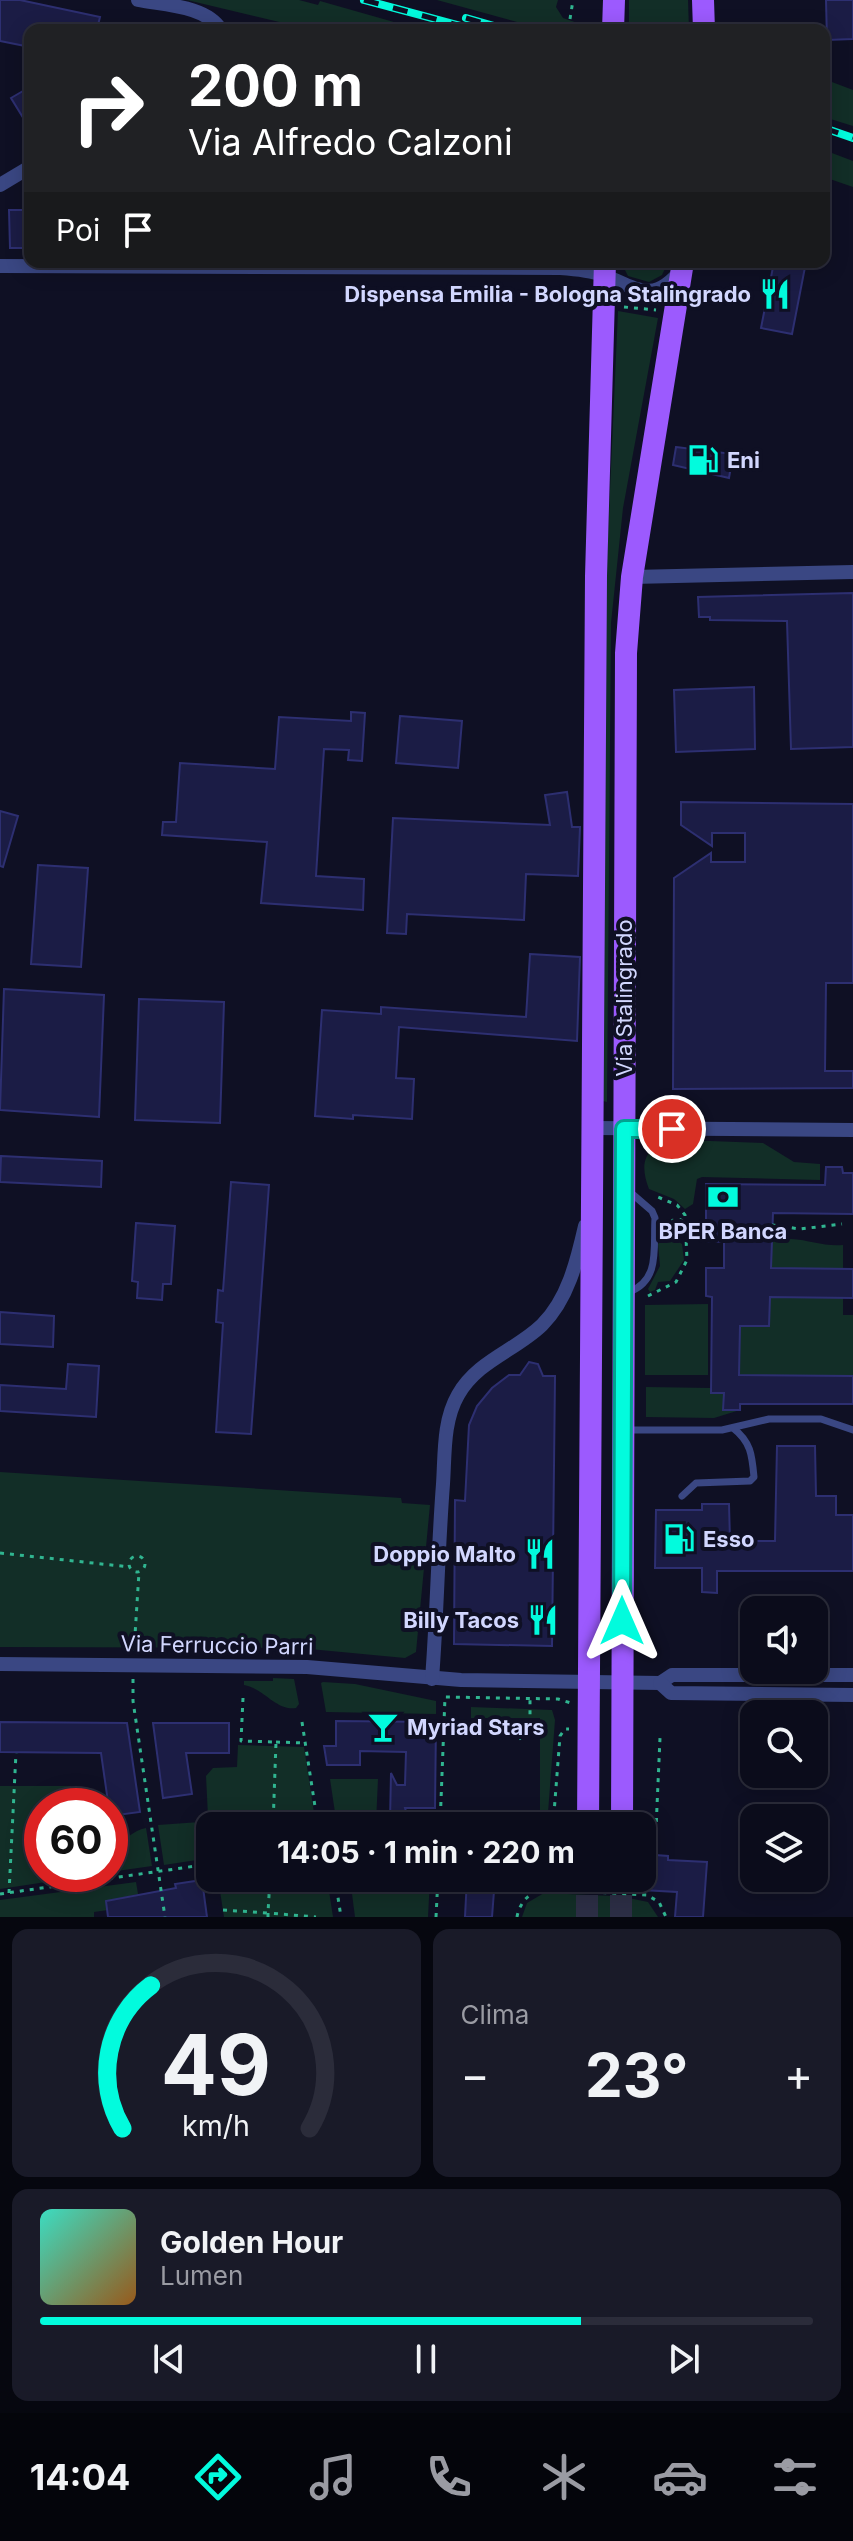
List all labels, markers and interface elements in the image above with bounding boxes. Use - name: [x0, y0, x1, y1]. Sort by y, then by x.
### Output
- text: 200 m: [188, 52, 363, 120]
- icon: right: [56, 56, 160, 160]
- text: Via Alfredo Calzoni: [188, 120, 513, 164]
- icon: arrive: [116, 208, 160, 252]
- text: Poi: [56, 212, 100, 248]
- restaurant icon: Dispensa Emilia - Bologna Stalingrado: [758, 277, 792, 311]
- place label: Dispensa Emilia - Bologna Stalingrado: [344, 281, 751, 307]
- fuel station icon: Eni: [686, 443, 720, 477]
- place label: Eni: [727, 447, 760, 473]
- street label: Via Stalingrado: [611, 919, 637, 1077]
- pin: [638, 1095, 706, 1163]
- icon: arrive: [650, 1107, 694, 1151]
- bank icon: BPER Banca: [706, 1180, 740, 1214]
- place label: BPER Banca: [659, 1218, 787, 1244]
- fuel station icon: Esso: [662, 1522, 696, 1556]
- place label: Esso: [703, 1526, 755, 1552]
- restaurant icon: Doppio Malto: [523, 1537, 557, 1571]
- place label: Doppio Malto: [373, 1541, 516, 1567]
- position arrow: [580, 1579, 664, 1663]
- map controls: [740, 1596, 828, 1892]
- button: sound: [740, 1596, 828, 1684]
- restaurant icon: Billy Tacos: [526, 1603, 560, 1637]
- place label: Billy Tacos: [403, 1607, 519, 1633]
- street label: Via Ferruccio Parri: [120, 1630, 314, 1660]
- button: search: [740, 1700, 828, 1788]
- bar icon: Myriad Stars: [366, 1710, 400, 1744]
- place label: Myriad Stars: [407, 1714, 545, 1740]
- speed limit sign: 60: [24, 1788, 128, 1892]
- button: layers: [740, 1804, 828, 1892]
- text: 14:05 · 1 min · 220 m: [277, 1834, 575, 1870]
- text: Clima: [461, 1999, 529, 2030]
- text: 49: [161, 2014, 271, 2115]
- text: 23°: [585, 2039, 689, 2111]
- text: −: [461, 2048, 490, 2102]
- text: +: [784, 2048, 813, 2102]
- text: km/h: [182, 2108, 250, 2143]
- text: Golden Hour: [160, 2224, 343, 2260]
- text: Lumen: [160, 2260, 243, 2291]
- icon: previous: [147, 2337, 191, 2381]
- icon: pause: [404, 2337, 448, 2381]
- icon: next: [662, 2337, 706, 2381]
- icon: directions: [190, 2449, 246, 2505]
- icon: music: [305, 2449, 361, 2505]
- icon: phone: [421, 2449, 477, 2505]
- icon: climate: [536, 2449, 592, 2505]
- icon: car: [652, 2449, 708, 2505]
- icon: filters: [767, 2449, 823, 2505]
- text: 14:04: [30, 2455, 130, 2499]

